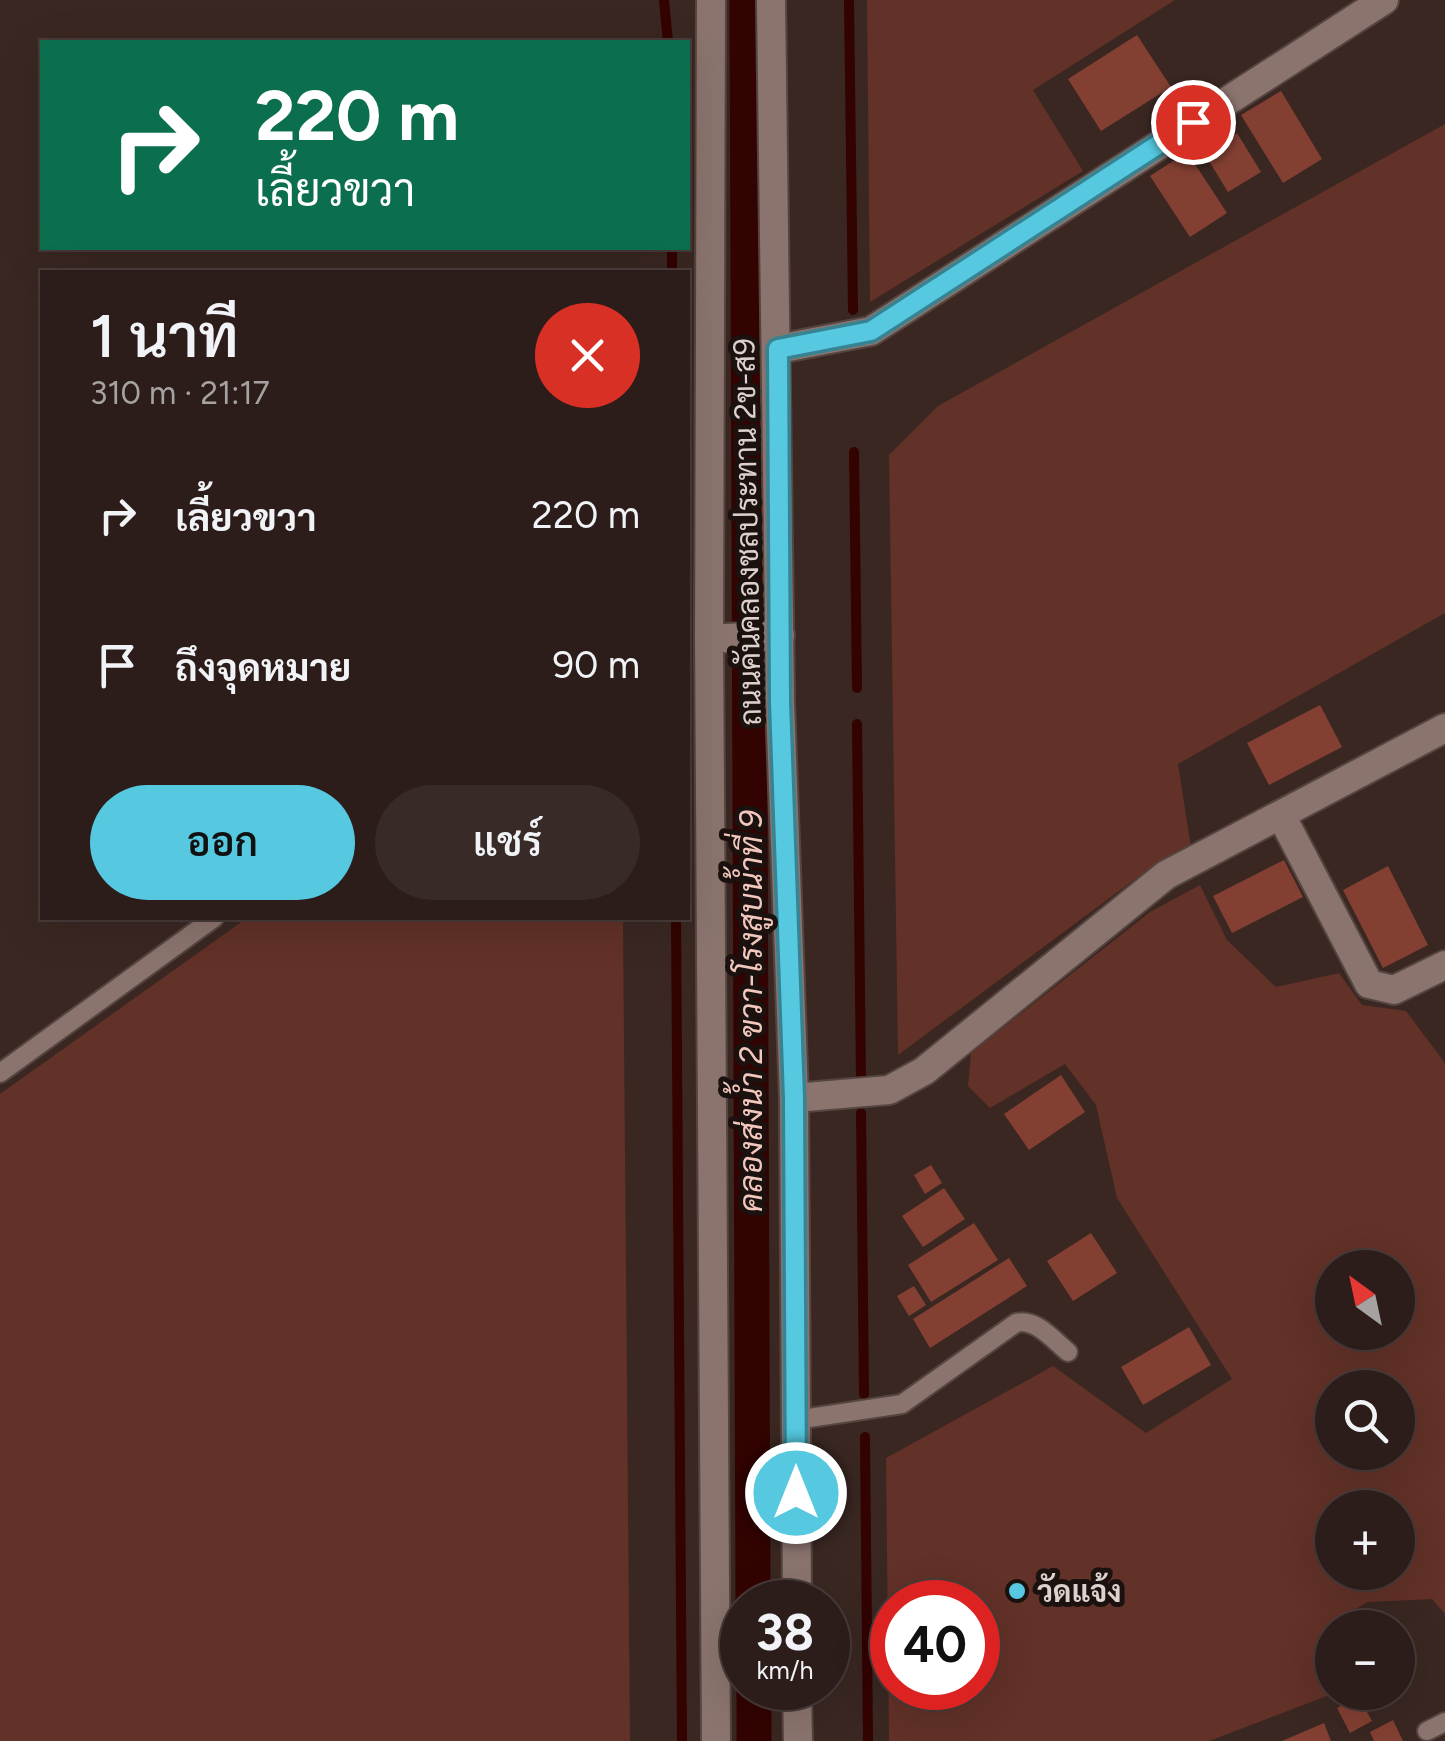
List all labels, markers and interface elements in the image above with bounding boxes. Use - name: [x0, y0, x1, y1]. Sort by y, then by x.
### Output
- text: 220 m: [255, 73, 459, 158]
- icon: right: [90, 80, 220, 210]
- pin: [1151, 80, 1236, 165]
- icon: arrive: [1166, 95, 1221, 150]
- text: เลี้ยวขวา: [255, 163, 415, 217]
- text: 1 นาที: [90, 300, 239, 372]
- button: close: [535, 303, 640, 408]
- street label: ถนนคันคลองชลประทาน 2ข-ส9: [725, 338, 769, 726]
- text: 310 m · 21:17: [90, 374, 270, 412]
- icon: right: [90, 488, 145, 543]
- text: 220 m: [531, 492, 640, 538]
- text: เลี้ยวขวา: [175, 495, 317, 541]
- icon: arrive: [90, 638, 145, 693]
- text: 90 m: [552, 642, 640, 688]
- text: ถึงจุดหมาย: [175, 645, 351, 691]
- button: ออก: [90, 785, 355, 900]
- button: แชร์: [375, 785, 640, 900]
- water label: คลองส่งน้ำ 2 ขวา-โรงสูบน้ำที่ 9: [722, 810, 773, 1212]
- north arrow: [1315, 1250, 1415, 1350]
- map controls: [1315, 1250, 1415, 1710]
- button: search: [1315, 1370, 1415, 1470]
- position arrow: [744, 1441, 848, 1545]
- button: +: [1315, 1490, 1415, 1590]
- place label: วัดแจ้ง: [1037, 1572, 1122, 1610]
- speed limit sign: 40: [870, 1580, 1000, 1710]
- marker: วัดแจ้ง: [1006, 1580, 1028, 1602]
- text: 38: [756, 1602, 814, 1663]
- button: −: [1315, 1610, 1415, 1710]
- text: km/h: [756, 1655, 814, 1685]

